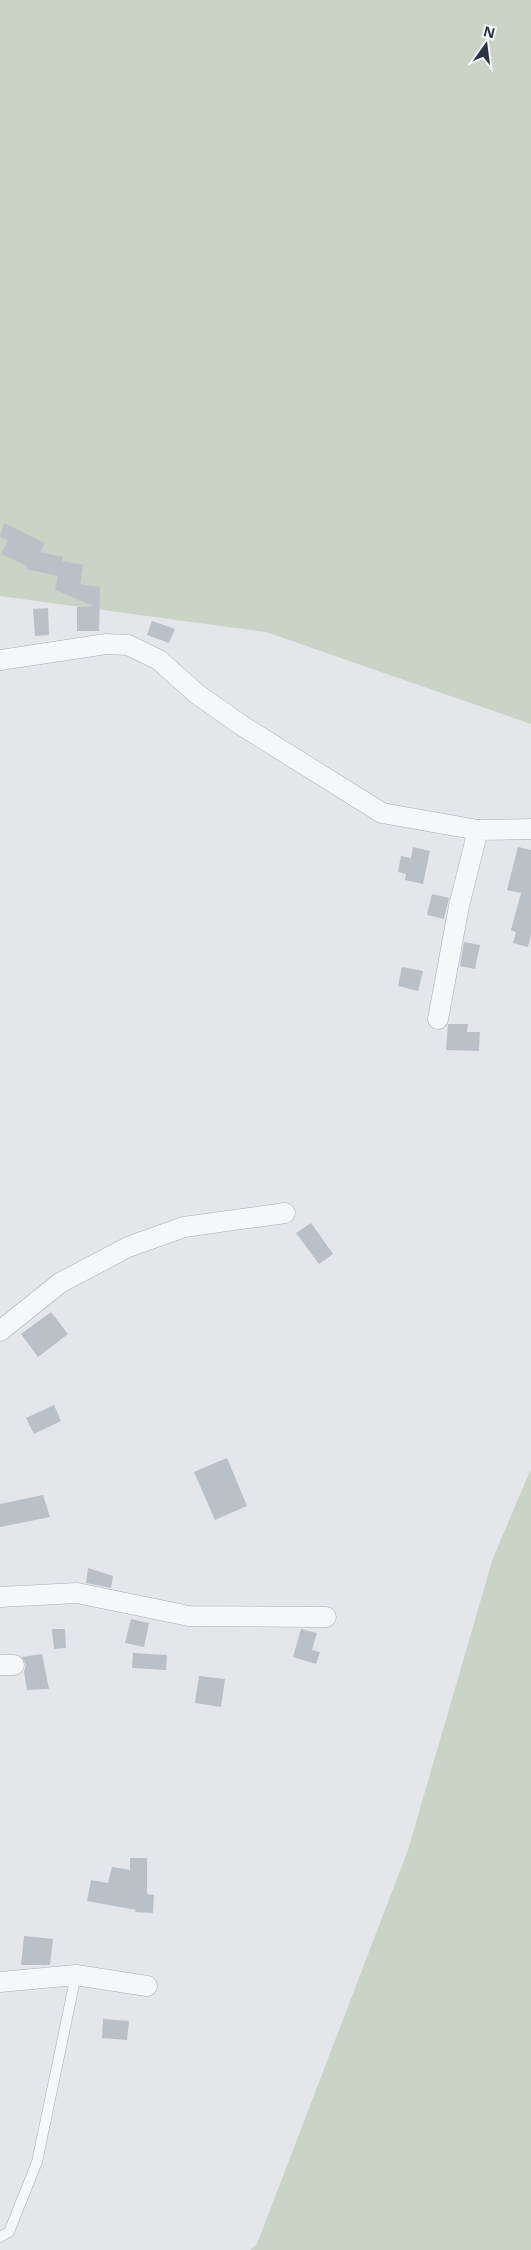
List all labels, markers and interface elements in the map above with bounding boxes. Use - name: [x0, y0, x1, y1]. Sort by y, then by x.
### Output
- north arrow: [461, 20, 511, 70]
- text: N: [481, 21, 497, 42]

